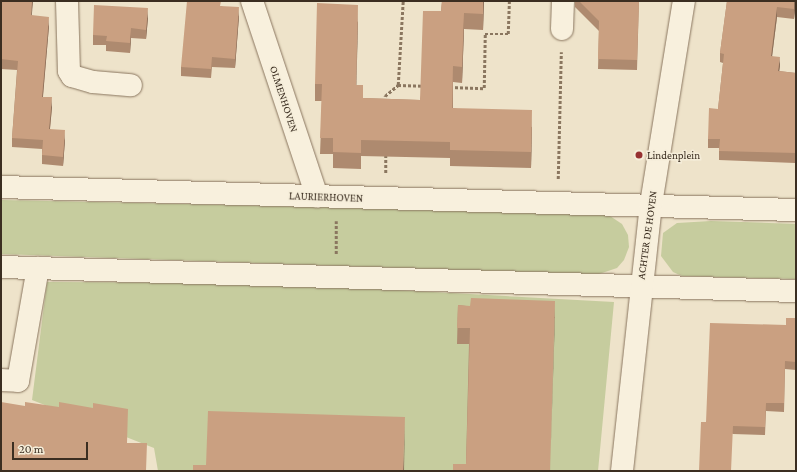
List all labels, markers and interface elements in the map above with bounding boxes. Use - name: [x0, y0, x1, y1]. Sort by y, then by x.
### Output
- street label: OLMENHOVEN: [267, 64, 301, 134]
- place label: Lindenplein: [647, 148, 700, 162]
- marker: Lindenplein: [634, 150, 644, 160]
- street label: LAURIERHOVEN: [289, 189, 363, 205]
- street label: ACHTER DE HOVEN: [634, 190, 660, 280]
- scale bar: [14, 434, 90, 460]
- text: 20 m: [19, 442, 43, 456]

